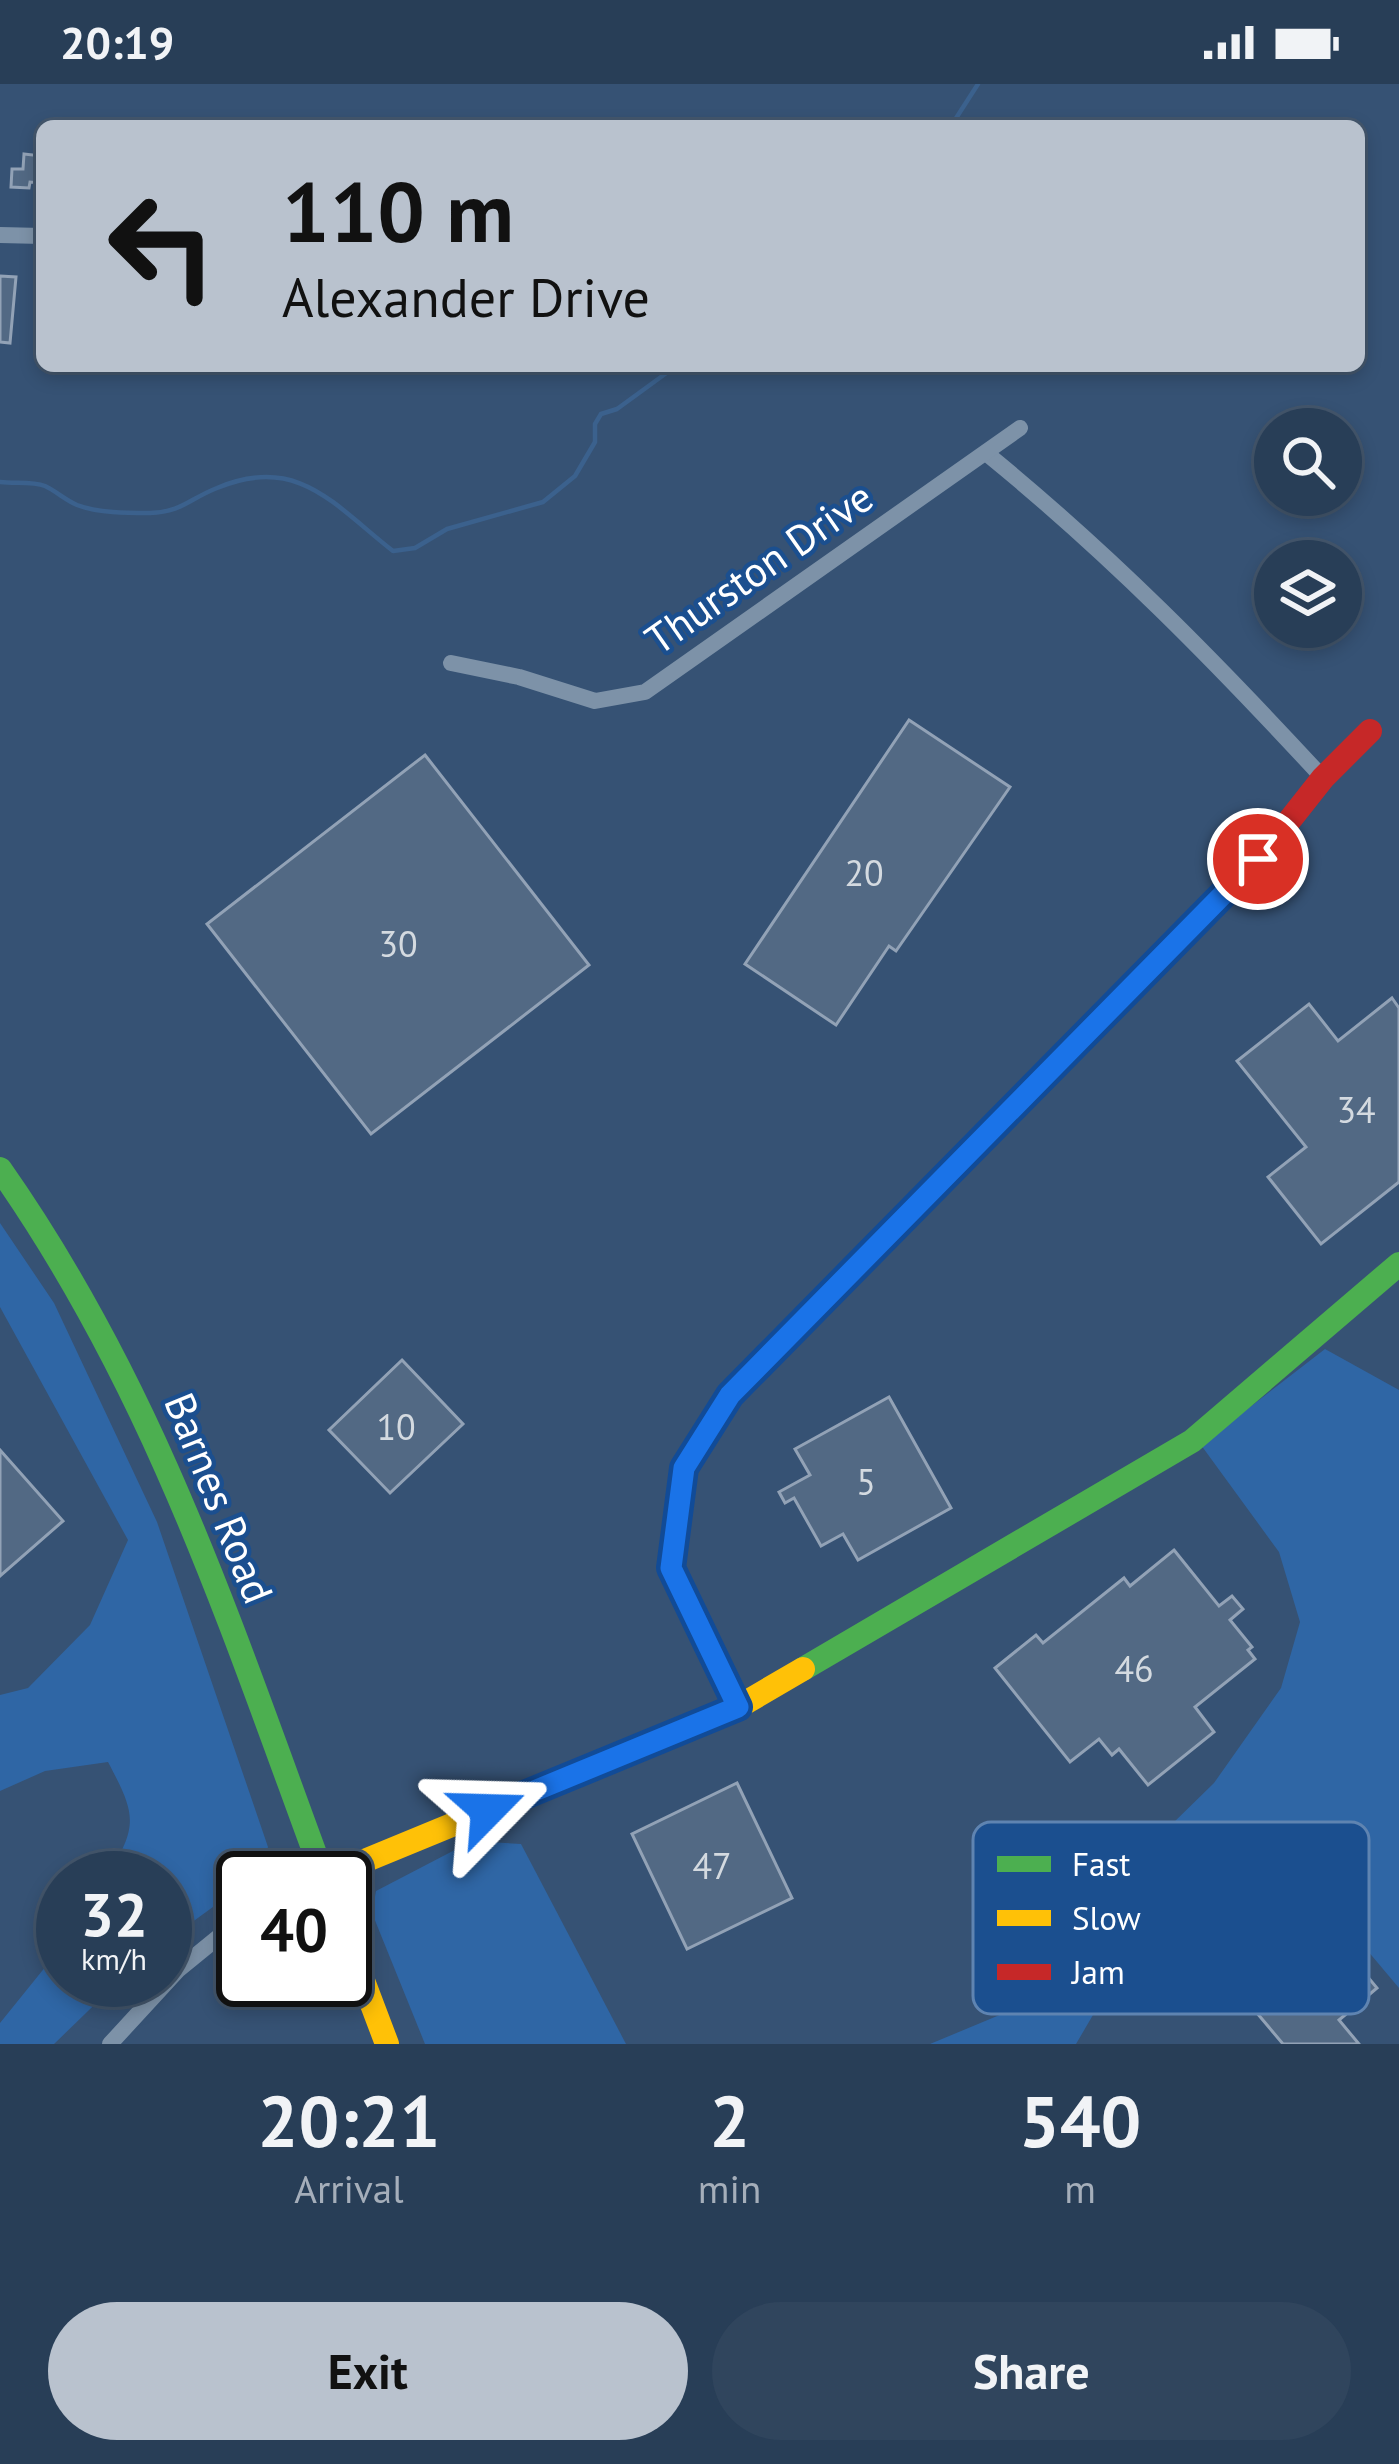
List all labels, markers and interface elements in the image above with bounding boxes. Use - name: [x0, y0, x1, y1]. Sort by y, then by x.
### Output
- text: 20:19: [60, 13, 174, 71]
- text: 110 m: [282, 156, 514, 265]
- icon: left: [84, 168, 240, 324]
- text: Alexander Drive: [282, 262, 650, 332]
- map controls: [1254, 408, 1362, 648]
- button: search: [1254, 408, 1362, 516]
- street label: Thurston Drive: [634, 469, 883, 666]
- button: layers: [1254, 540, 1362, 648]
- pin: [1207, 808, 1309, 910]
- icon: arrive: [1225, 826, 1291, 892]
- house number: 20: [844, 849, 884, 896]
- house number: 30: [378, 920, 418, 967]
- house number: 34: [1336, 1086, 1376, 1133]
- street label: Barnes Road: [152, 1385, 286, 1611]
- house number: 10: [376, 1403, 416, 1450]
- house number: 5: [856, 1458, 876, 1505]
- house number: 46: [1114, 1645, 1154, 1692]
- position arrow: [425, 1747, 551, 1873]
- legend: [973, 1822, 1369, 2014]
- house number: 47: [692, 1842, 732, 1889]
- text: Fast: [1072, 1842, 1131, 1885]
- speed limit sign: 40: [216, 1851, 372, 2007]
- text: 32: [80, 1875, 148, 1953]
- text: Slow: [1072, 1896, 1141, 1939]
- text: km/h: [81, 1939, 147, 1978]
- text: Jam: [1070, 1950, 1125, 1993]
- text: 20:21: [258, 2074, 440, 2167]
- text: 2: [709, 2074, 750, 2167]
- text: 540: [1019, 2074, 1141, 2167]
- text: Arrival: [294, 2163, 404, 2214]
- text: min: [698, 2163, 761, 2214]
- text: m: [1064, 2163, 1096, 2214]
- button: Exit: [48, 2302, 688, 2440]
- button: Share: [712, 2302, 1351, 2440]

